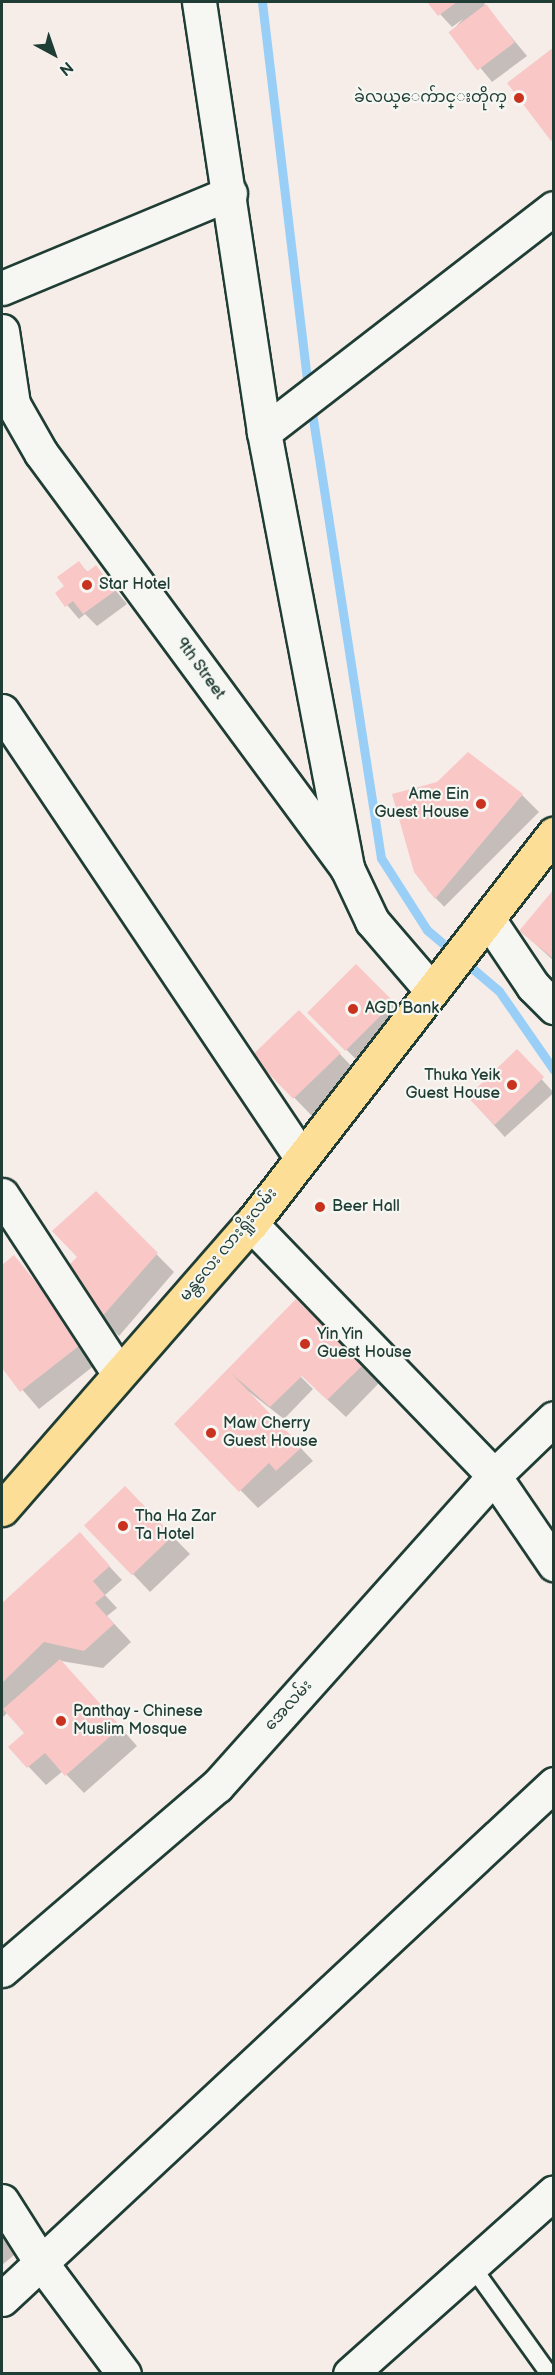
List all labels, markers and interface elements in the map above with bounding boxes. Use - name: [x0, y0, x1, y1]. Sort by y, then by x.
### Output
- north arrow: [24, 24, 84, 84]
- text: N: [55, 57, 77, 79]
- place label: ခဲလယ္ေက်ာင္းတိုက္: [354, 88, 507, 108]
- marker: ခဲလယ္ေက်ာင္းတိုက္: [512, 91, 526, 105]
- place label: Star Hotel: [99, 575, 170, 595]
- marker: Star Hotel: [80, 578, 94, 592]
- street label: 9th Street: [171, 635, 229, 703]
- place label: Ame Ein Guest House: [375, 785, 469, 823]
- marker: Ame Ein Guest House: [474, 797, 488, 811]
- place label: AGD Bank: [365, 999, 439, 1019]
- marker: AGD Bank: [346, 1002, 360, 1016]
- place label: Thuka Yeik Guest House: [406, 1066, 500, 1104]
- marker: Thuka Yeik Guest House: [505, 1078, 519, 1092]
- street label: မန္တလေး လားရှိုးလမ်း: [176, 1185, 282, 1305]
- place label: Beer Hall: [332, 1197, 400, 1217]
- marker: Beer Hall: [313, 1200, 327, 1214]
- place label: Yin Yin Guest House: [317, 1325, 411, 1363]
- marker: Yin Yin Guest House: [298, 1337, 312, 1351]
- place label: Maw Cherry Guest House: [223, 1414, 317, 1452]
- marker: Maw Cherry Guest House: [204, 1426, 218, 1440]
- place label: Tha Ha Zar Ta Hotel: [135, 1507, 216, 1545]
- marker: Tha Ha Zar Ta Hotel: [116, 1519, 130, 1533]
- street label: အေလမ်း: [261, 1677, 317, 1735]
- place label: Panthay - Chinese Muslim Mosque: [73, 1702, 205, 1740]
- marker: Panthay - Chinese Muslim Mosque: [54, 1714, 68, 1728]

